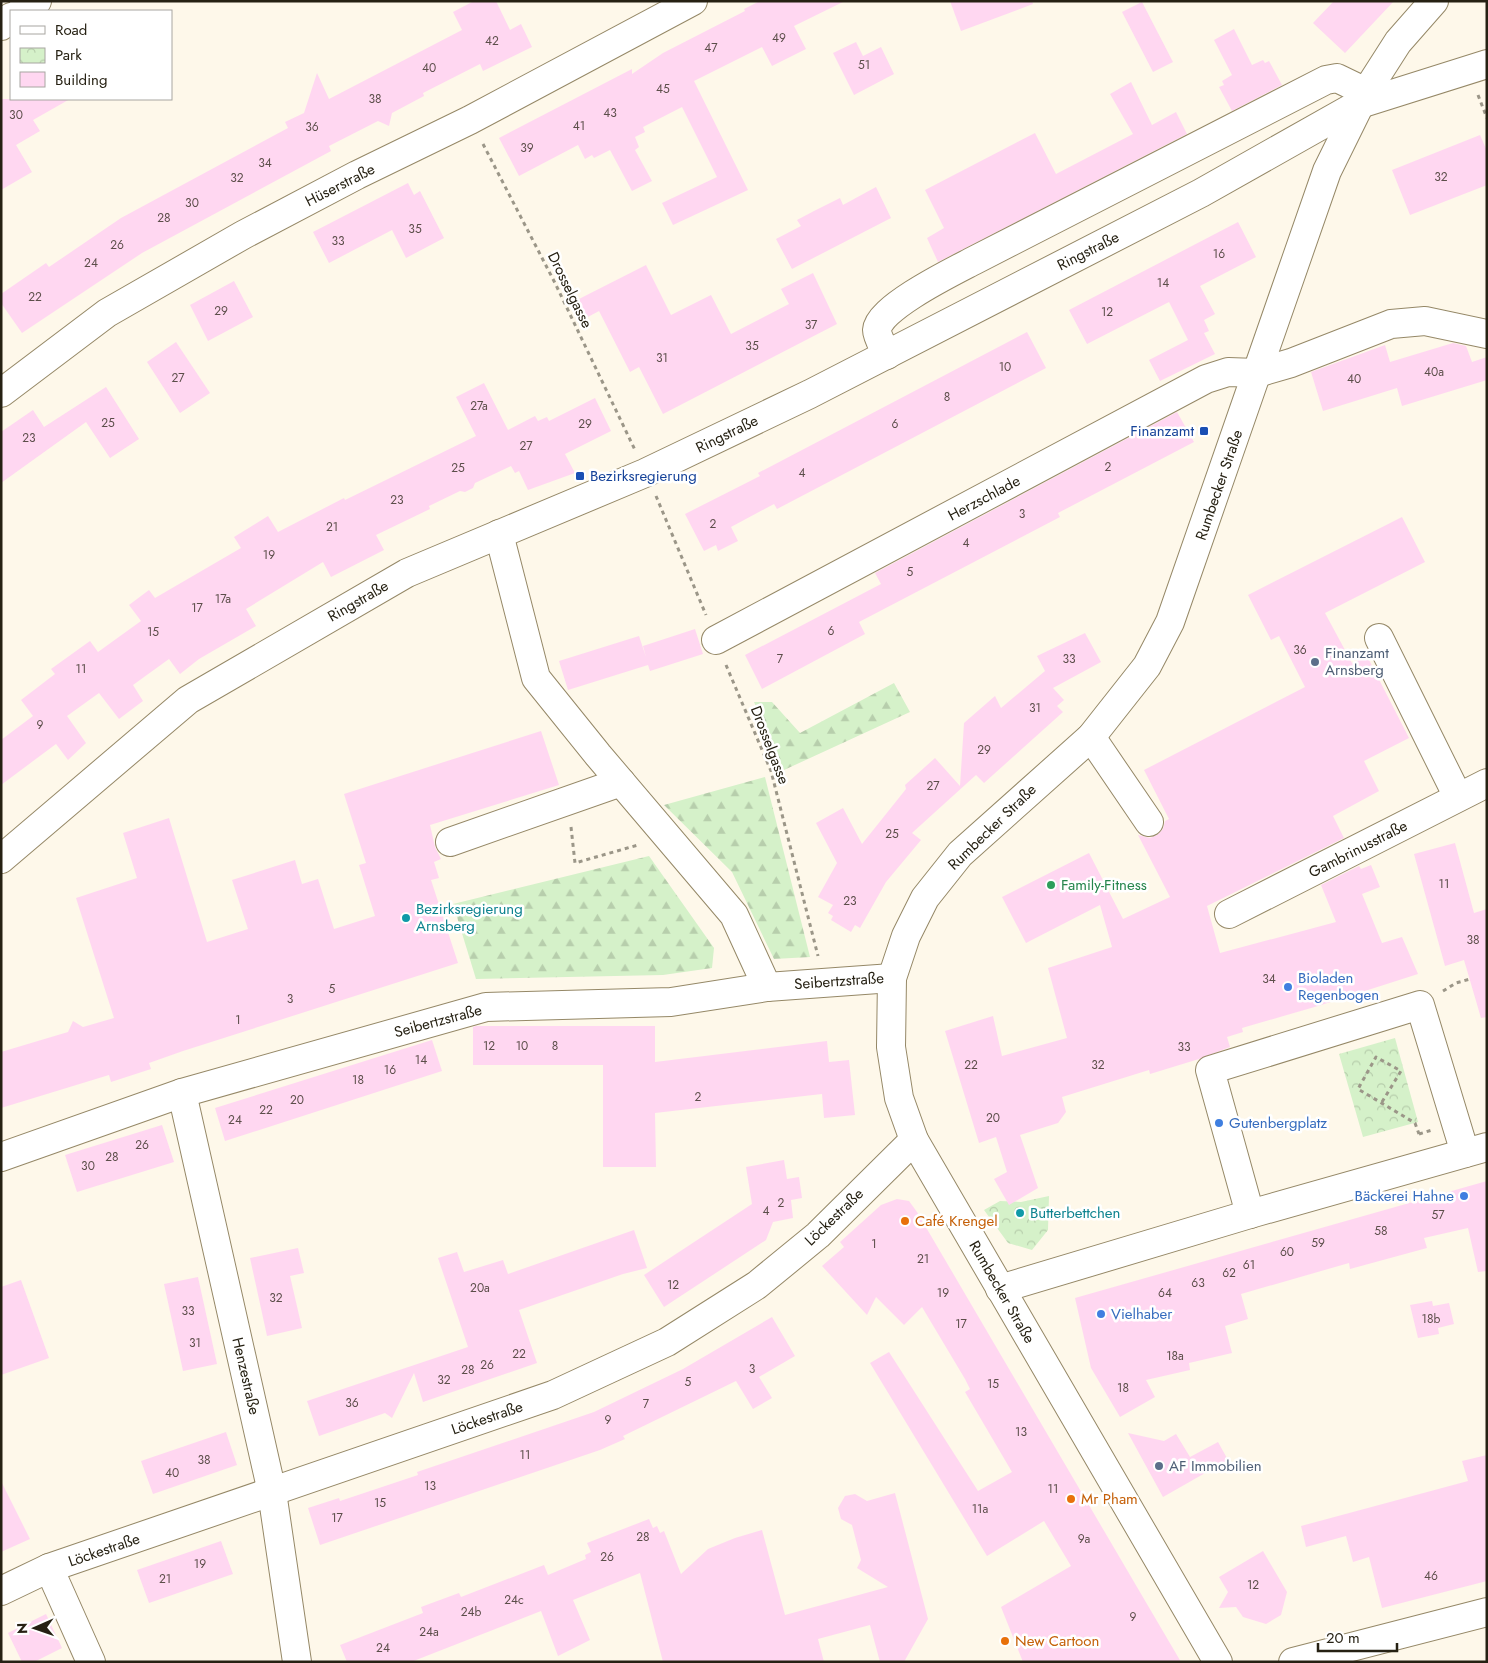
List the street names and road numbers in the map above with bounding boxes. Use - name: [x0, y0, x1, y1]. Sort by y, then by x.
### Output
- street label: Hüserstraße: [301, 158, 379, 212]
- street label: Ringstraße: [1053, 226, 1123, 276]
- street label: Drosselgasse: [542, 248, 598, 332]
- street label: Ringstraße: [692, 409, 762, 459]
- street label: Rumbecker Straße: [1190, 427, 1248, 543]
- street label: Herzschlade: [944, 470, 1024, 526]
- street label: Ringstraße: [324, 575, 393, 627]
- street label: Drosselgasse: [745, 703, 795, 788]
- street label: Rumbecker Straße: [943, 779, 1041, 875]
- street label: Gambrinusstraße: [1305, 815, 1411, 883]
- street label: Seibertzstraße: [793, 967, 885, 995]
- street label: Seibertzstraße: [392, 999, 485, 1043]
- street label: Löckestraße: [800, 1183, 869, 1251]
- street label: Rumbecker Straße: [964, 1236, 1041, 1348]
- street label: Henzestraße: [226, 1335, 266, 1417]
- street label: Löckestraße: [448, 1395, 526, 1441]
- street label: Löckestraße: [65, 1527, 143, 1573]

